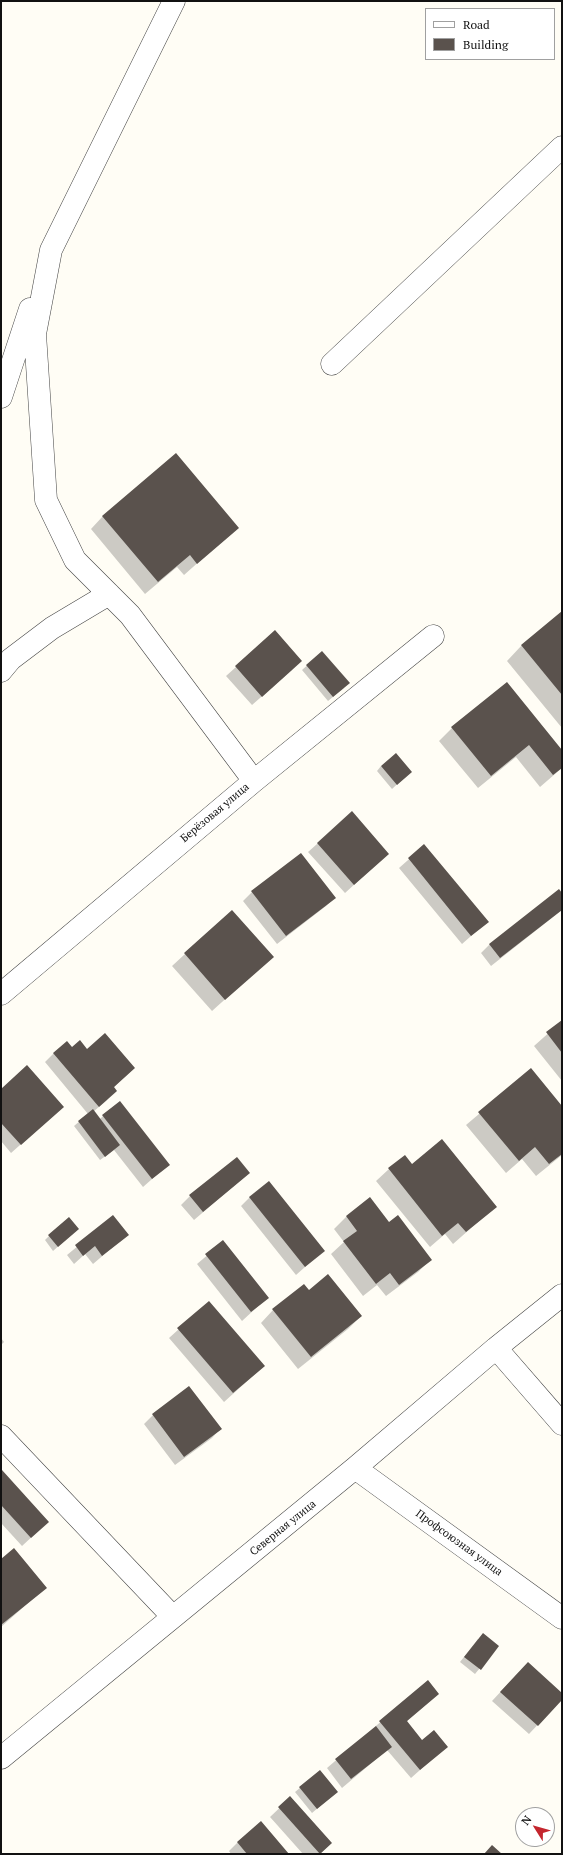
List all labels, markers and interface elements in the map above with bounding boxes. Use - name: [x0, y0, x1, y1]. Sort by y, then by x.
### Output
- legend: [425, 8, 555, 60]
- text: Road: [463, 17, 490, 32]
- text: Building: [463, 37, 508, 52]
- street label: Берёзовая улица: [178, 781, 252, 845]
- street label: Северная улица: [247, 1497, 319, 1559]
- street label: Профсоюзная улица: [413, 1507, 505, 1579]
- north arrow: [515, 1807, 555, 1847]
- text: N: [518, 1813, 534, 1828]

